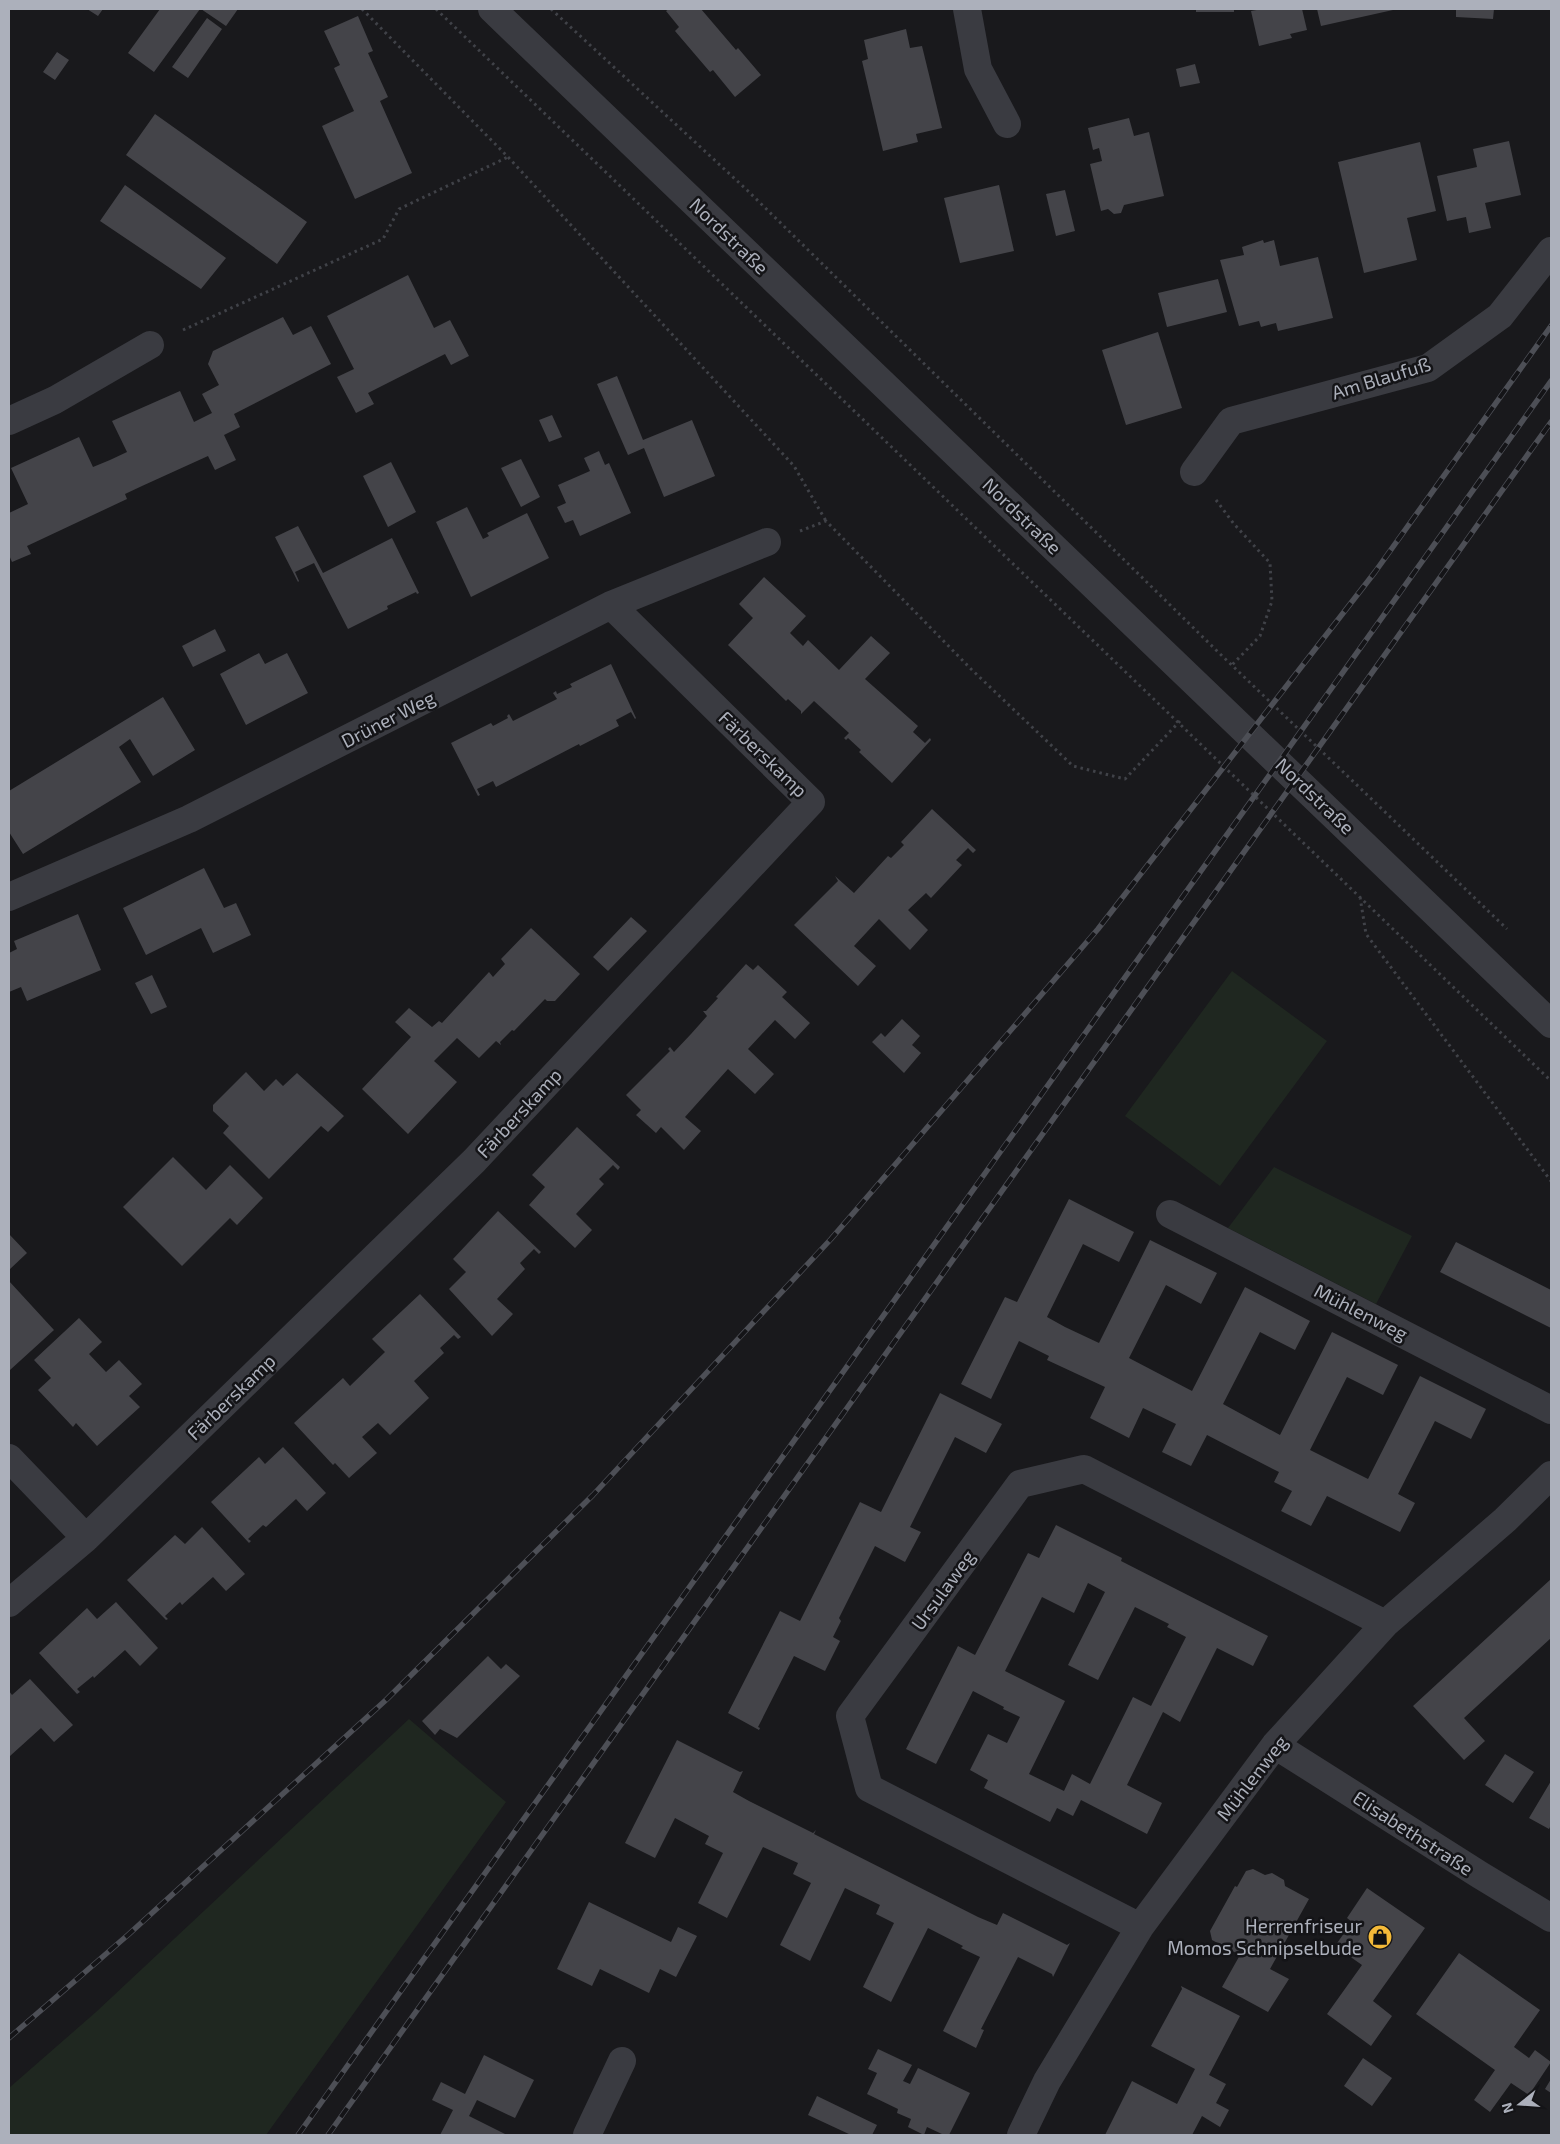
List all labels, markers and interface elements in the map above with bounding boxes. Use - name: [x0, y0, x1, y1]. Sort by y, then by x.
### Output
- street label: Nordstraße: [685, 192, 773, 279]
- street label: Am Blaufuß: [1329, 352, 1433, 403]
- street label: Nordstraße: [978, 472, 1066, 559]
- street label: Drüner Weg: [337, 685, 439, 752]
- street label: Färberskamp: [714, 706, 812, 801]
- street label: Nordstraße: [1271, 752, 1359, 839]
- street label: Färberskamp: [471, 1063, 566, 1162]
- street label: Mühlenweg: [1311, 1278, 1412, 1345]
- street label: Färberskamp: [182, 1349, 280, 1444]
- street label: Ursulaweg: [906, 1545, 980, 1634]
- street label: Mühlenweg: [1211, 1730, 1292, 1825]
- street label: Elisabethstraße: [1349, 1785, 1478, 1880]
- place label: Herrenfriseur Momos Schnipselbude: [1167, 1914, 1362, 1959]
- shop icon: Herrenfriseur Momos Schnipselbude: [1367, 1924, 1393, 1950]
- north arrow: [1495, 2079, 1545, 2129]
- text: N: [1497, 2101, 1517, 2115]

